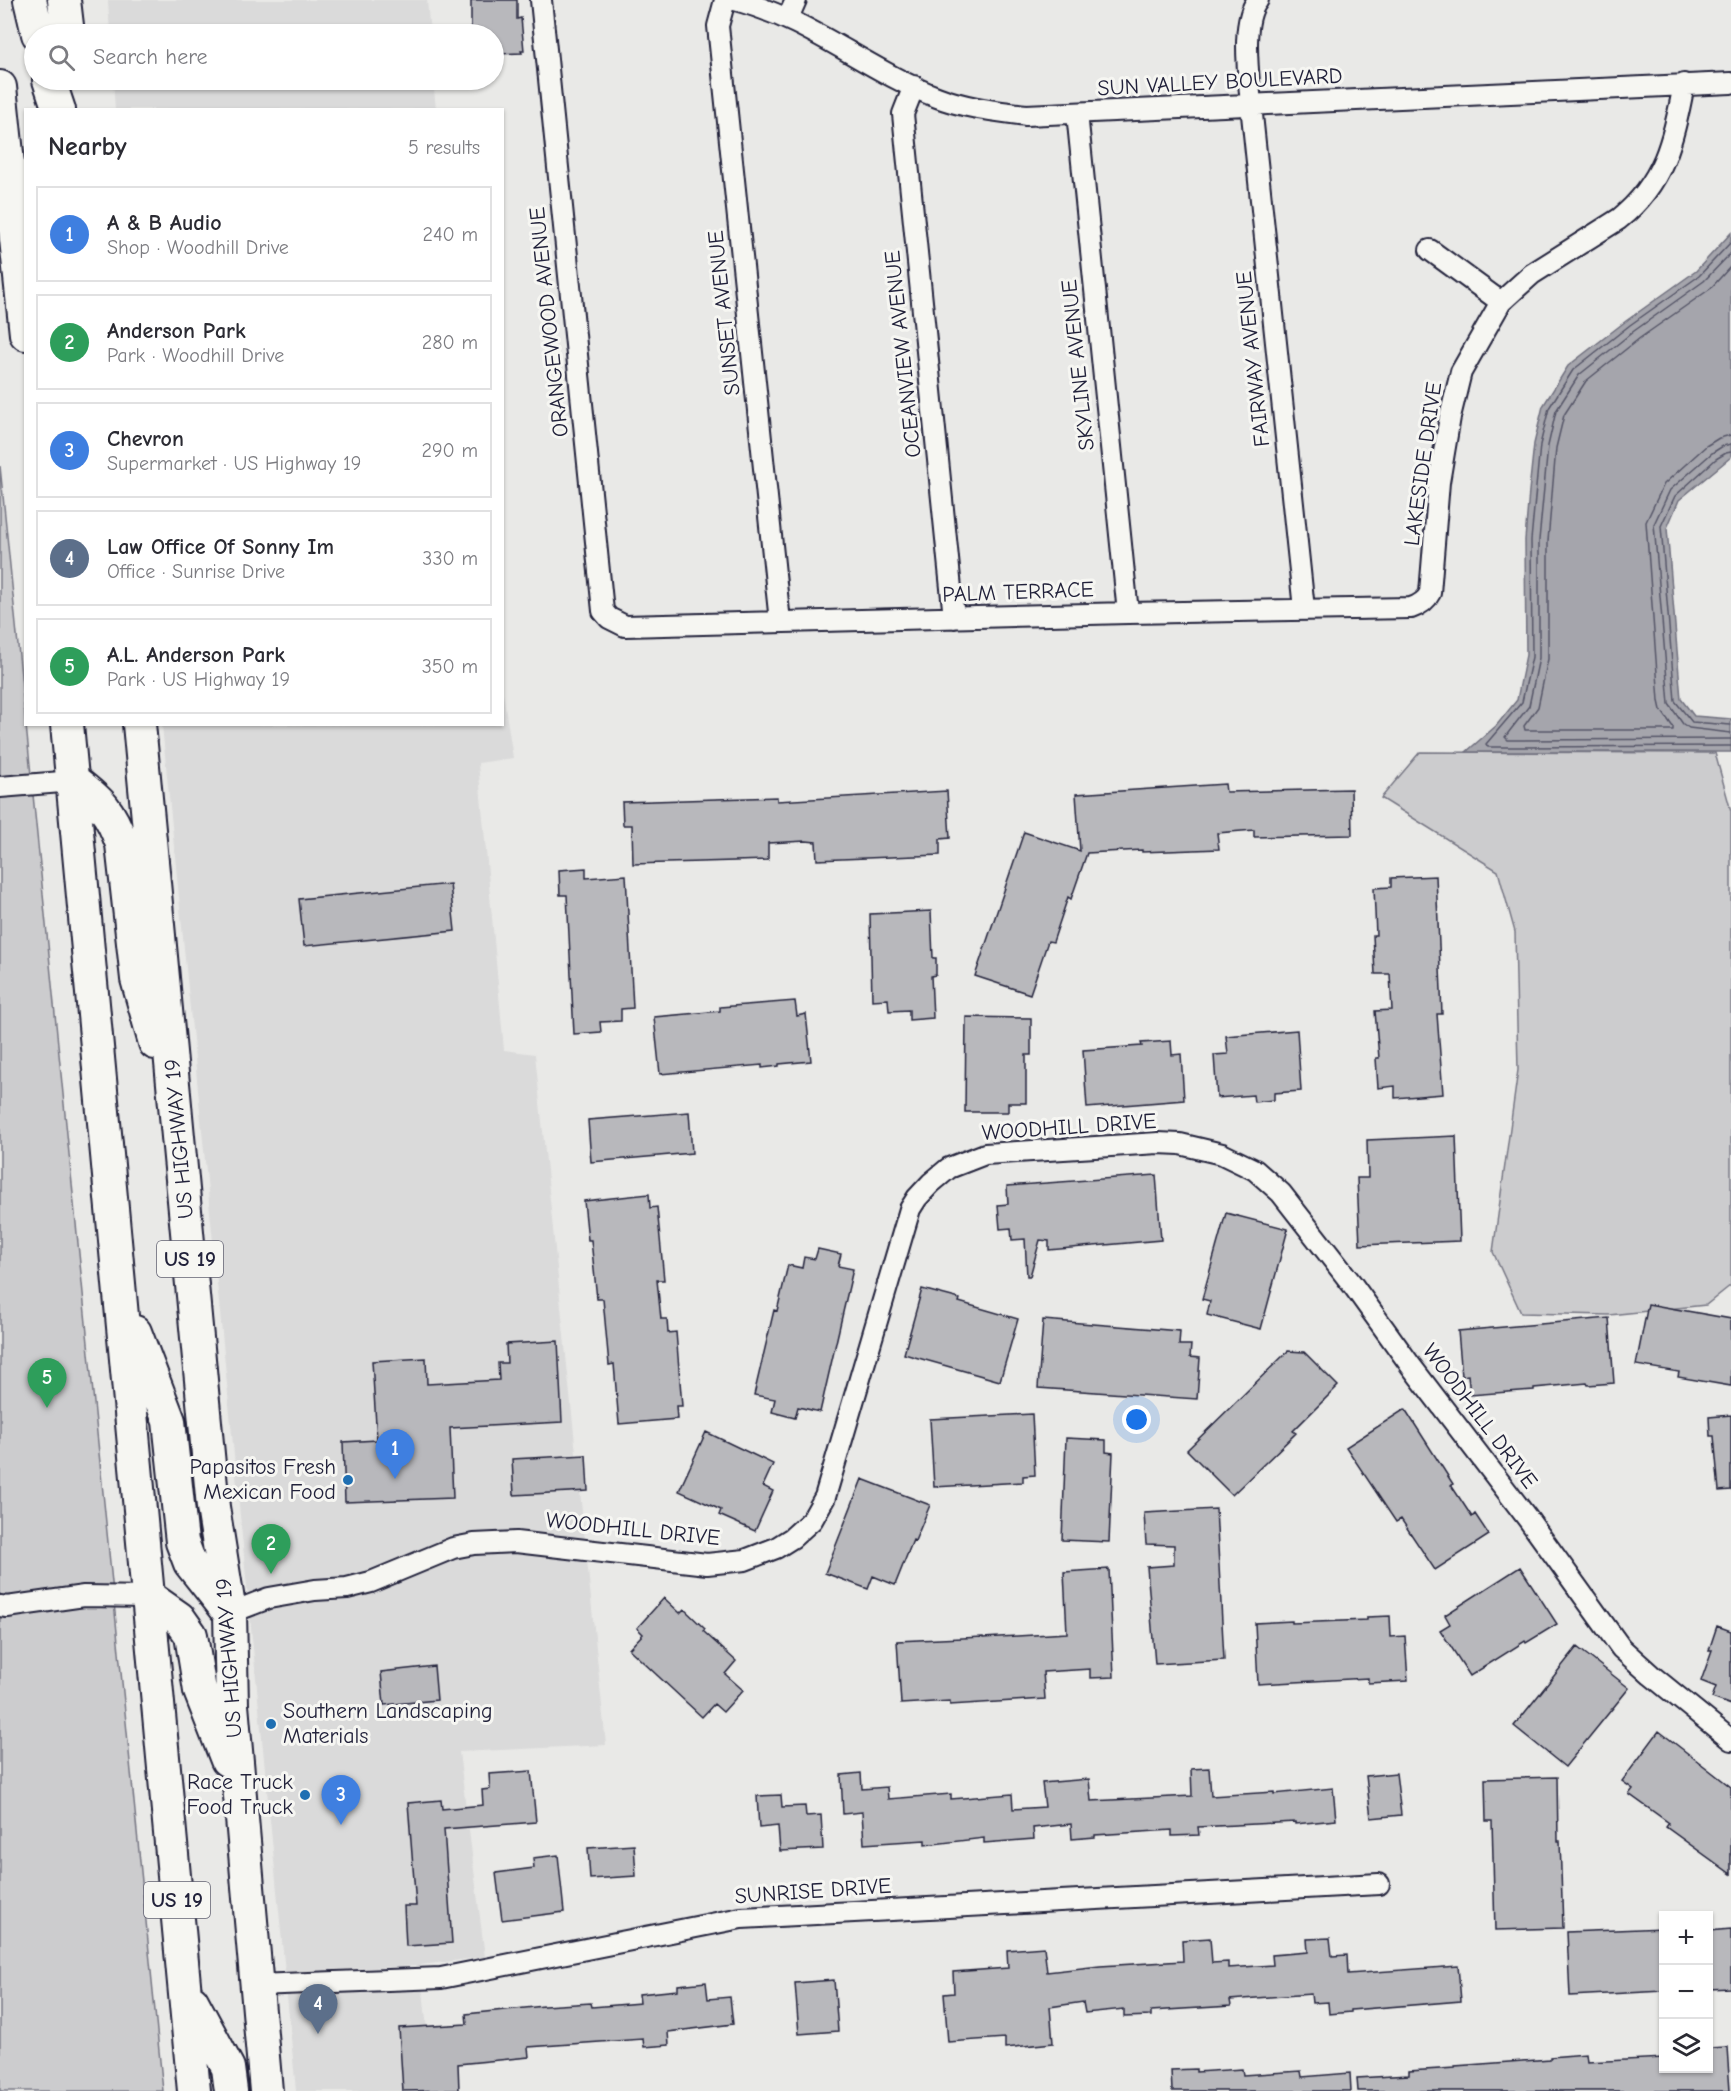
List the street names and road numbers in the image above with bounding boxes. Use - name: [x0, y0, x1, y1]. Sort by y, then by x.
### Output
- street label: SUN VALLEY BOULEVARD: [1097, 63, 1343, 101]
- street label: ORANGEWOOD AVENUE: [524, 206, 574, 438]
- street label: SUNSET AVENUE: [702, 229, 746, 397]
- street label: OCEANVIEW AVENUE: [879, 249, 927, 459]
- street label: FAIRWAY AVENUE: [1231, 270, 1275, 448]
- street label: SKYLINE AVENUE: [1056, 278, 1100, 452]
- street label: LAKESIDE DRIVE: [1399, 380, 1447, 548]
- street label: PALM TERRACE: [942, 576, 1094, 608]
- street label: US HIGHWAY 19: [159, 1058, 199, 1220]
- street label: WOODHILL DRIVE: [981, 1108, 1157, 1146]
- road number: US 19: [157, 1241, 223, 1277]
- street label: WOODHILL DRIVE: [1417, 1338, 1543, 1494]
- street label: WOODHILL DRIVE: [545, 1507, 721, 1551]
- street label: US HIGHWAY 19: [210, 1577, 248, 1739]
- street label: SUNRISE DRIVE: [734, 1873, 892, 1909]
- road number: US 19: [144, 1882, 210, 1918]

